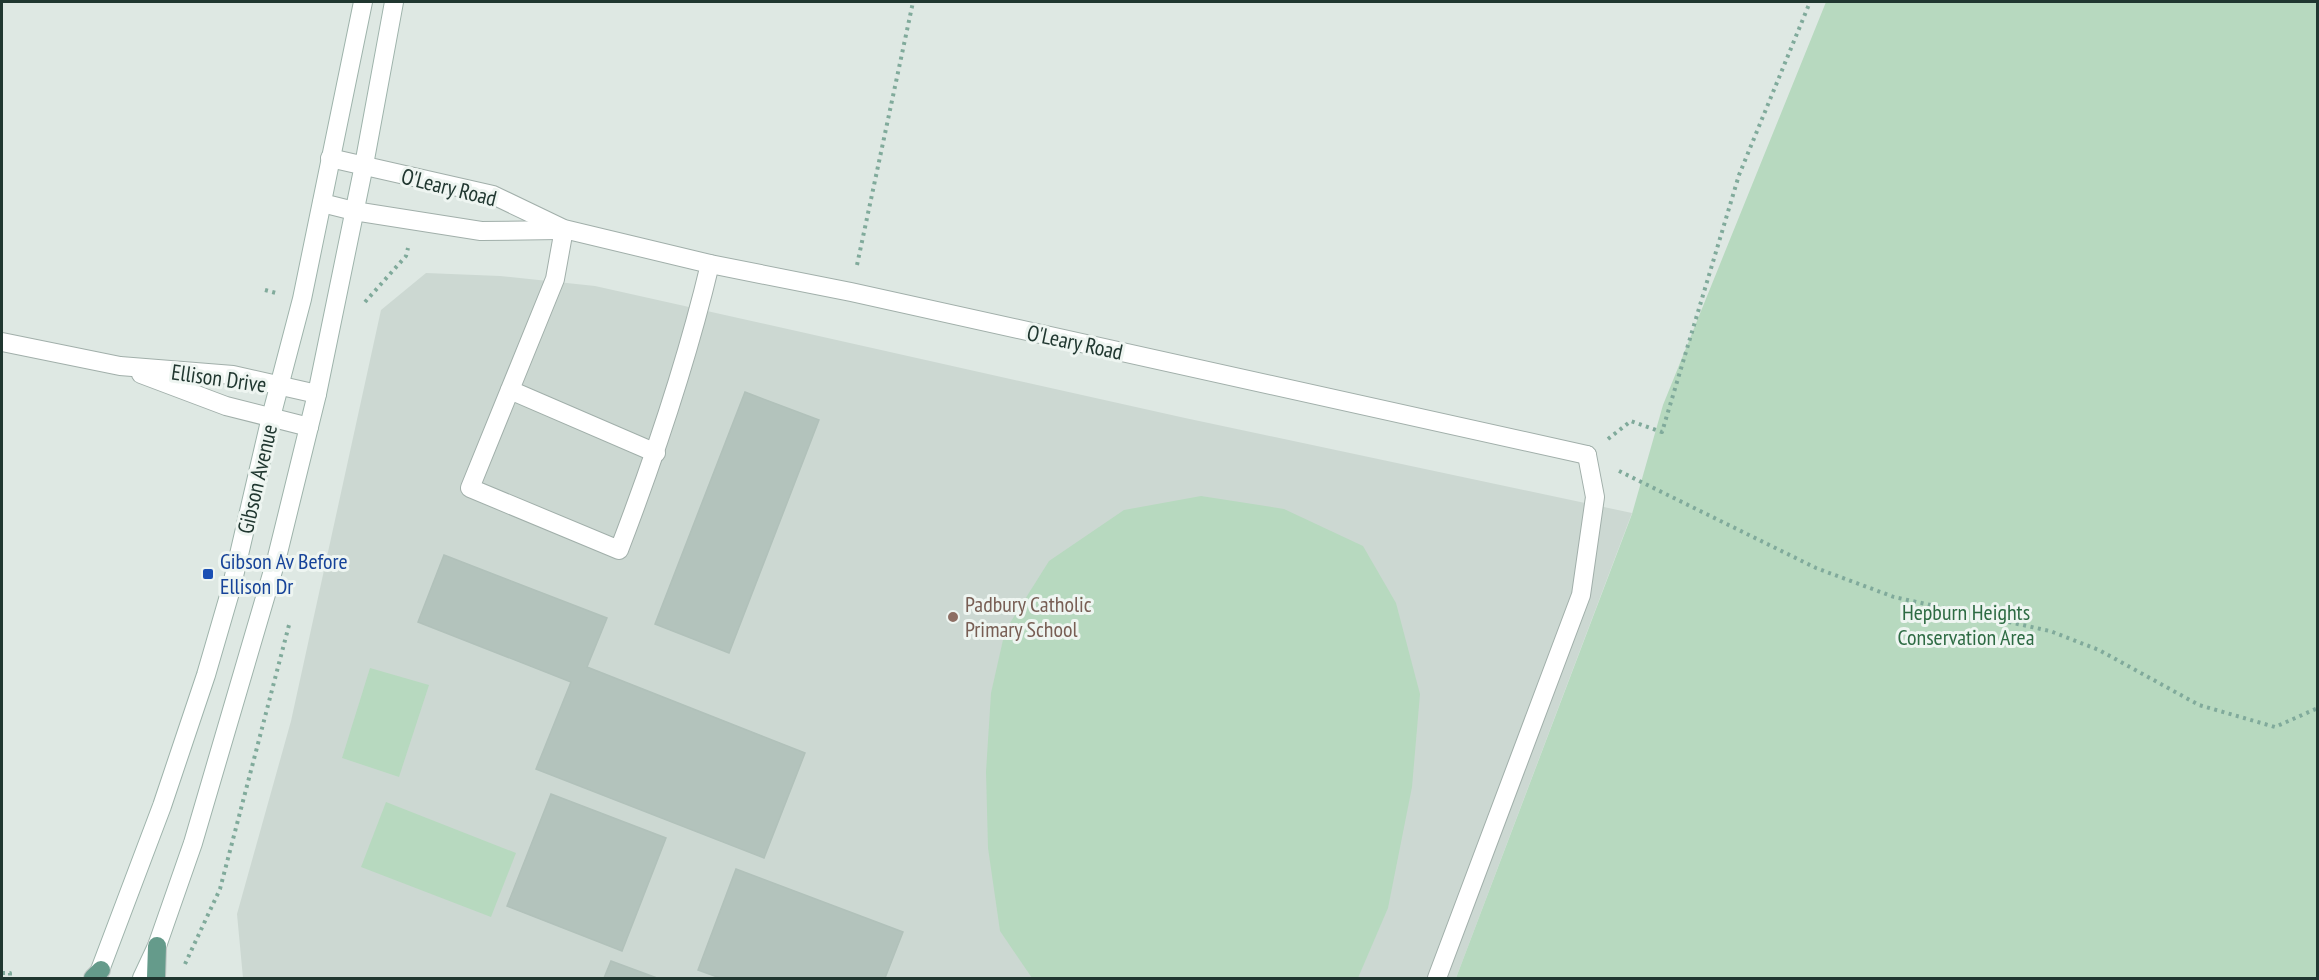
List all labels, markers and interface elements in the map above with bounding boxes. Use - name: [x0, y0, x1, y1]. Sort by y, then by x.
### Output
- street label: O'Leary Road: [398, 162, 500, 212]
- street label: O'Leary Road: [1025, 318, 1125, 366]
- street label: Ellison Drive: [170, 357, 268, 399]
- street label: Gibson Avenue: [231, 422, 283, 536]
- place label: Gibson Av Before Ellison Dr: [220, 547, 348, 600]
- marker: Gibson Av Before Ellison Dr: [201, 567, 215, 581]
- place label: Padbury Catholic Primary School: [965, 590, 1092, 643]
- park label: Hepburn Heights Conservation Area: [1898, 598, 2034, 651]
- marker: Padbury Catholic Primary School: [946, 610, 960, 624]

